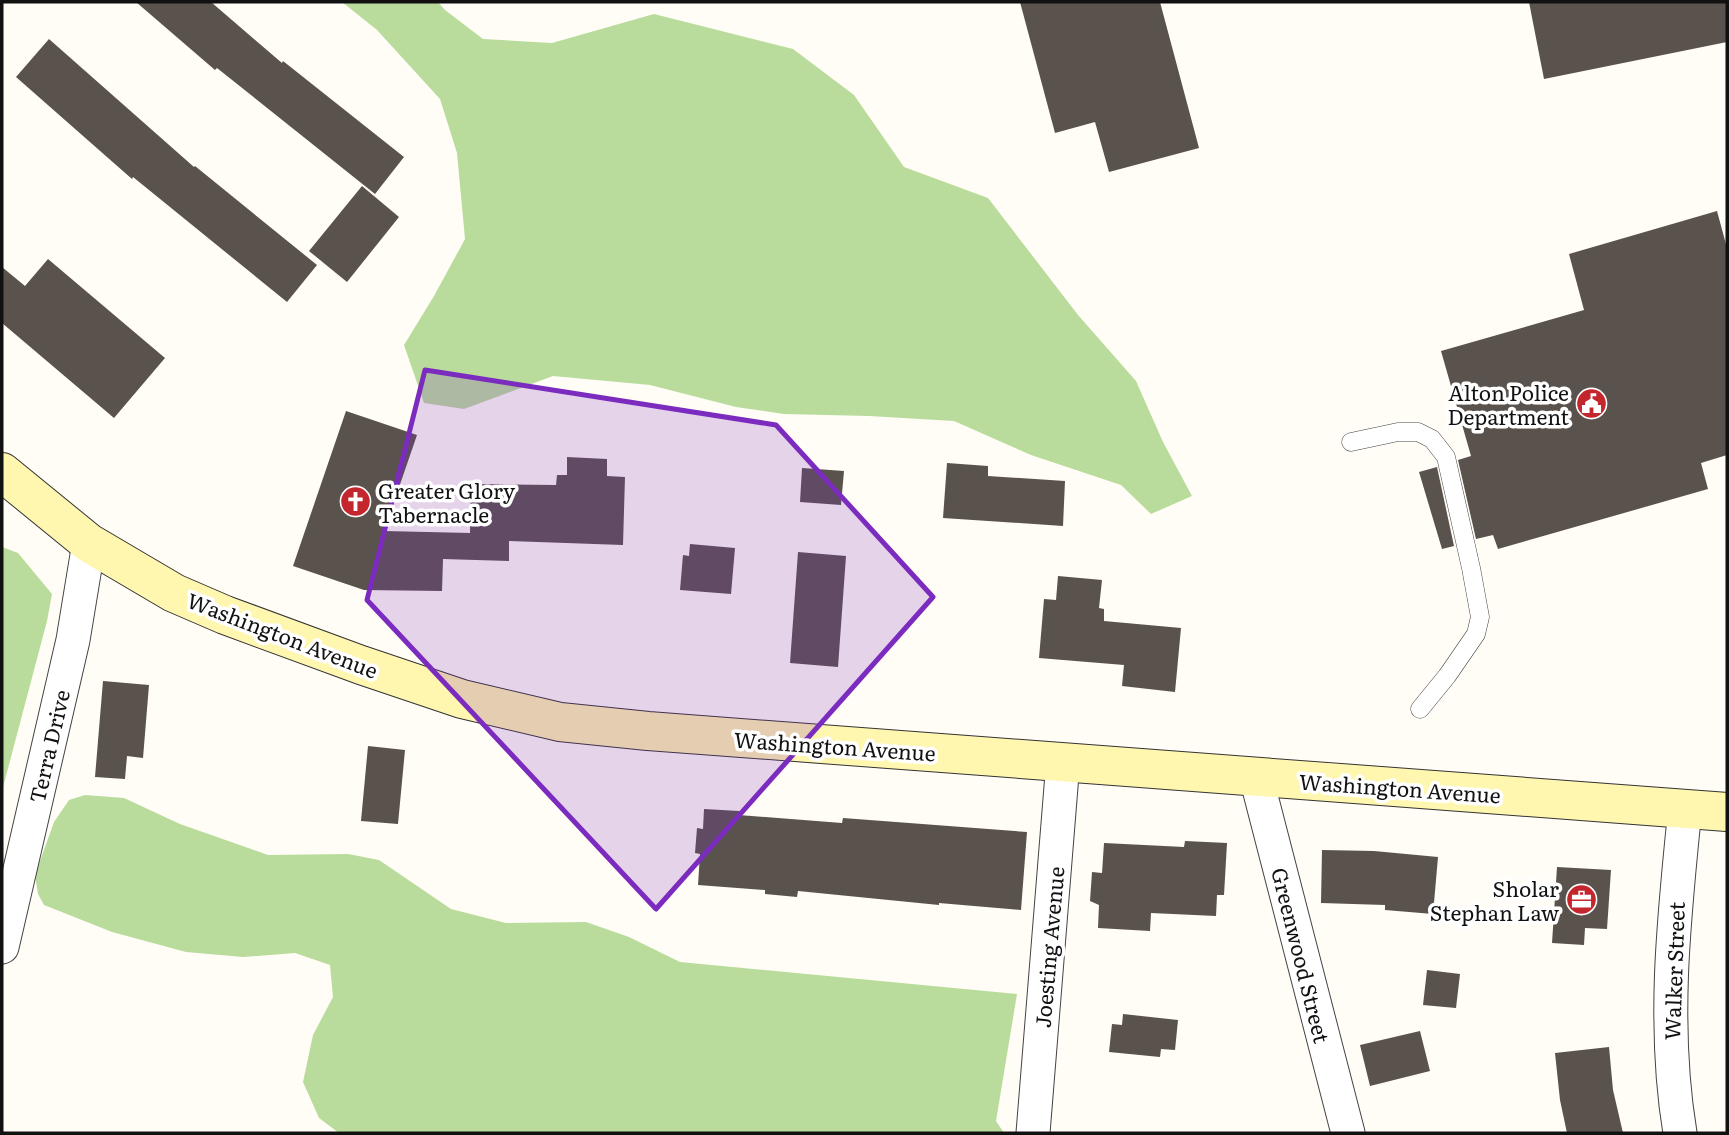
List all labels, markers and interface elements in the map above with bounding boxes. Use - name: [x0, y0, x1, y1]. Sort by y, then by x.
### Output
- place label: Alton Police Department: [1448, 376, 1570, 431]
- public building icon: Alton Police Department: [1575, 386, 1609, 420]
- place label: Greater Glory Tabernacle: [378, 474, 516, 529]
- church icon: Greater Glory Tabernacle: [338, 484, 372, 518]
- street label: Washington Avenue: [183, 583, 383, 685]
- street label: Terra Drive: [20, 686, 76, 806]
- street label: Washington Avenue: [733, 722, 937, 768]
- street label: Washington Avenue: [1298, 764, 1502, 810]
- street label: Greenwood Street: [1265, 864, 1339, 1046]
- street label: Joesting Avenue: [1025, 865, 1071, 1029]
- place label: Sholar Stephan Law: [1430, 872, 1559, 927]
- office icon: Sholar Stephan Law: [1565, 882, 1599, 916]
- street label: Walker Street: [1655, 901, 1691, 1041]

